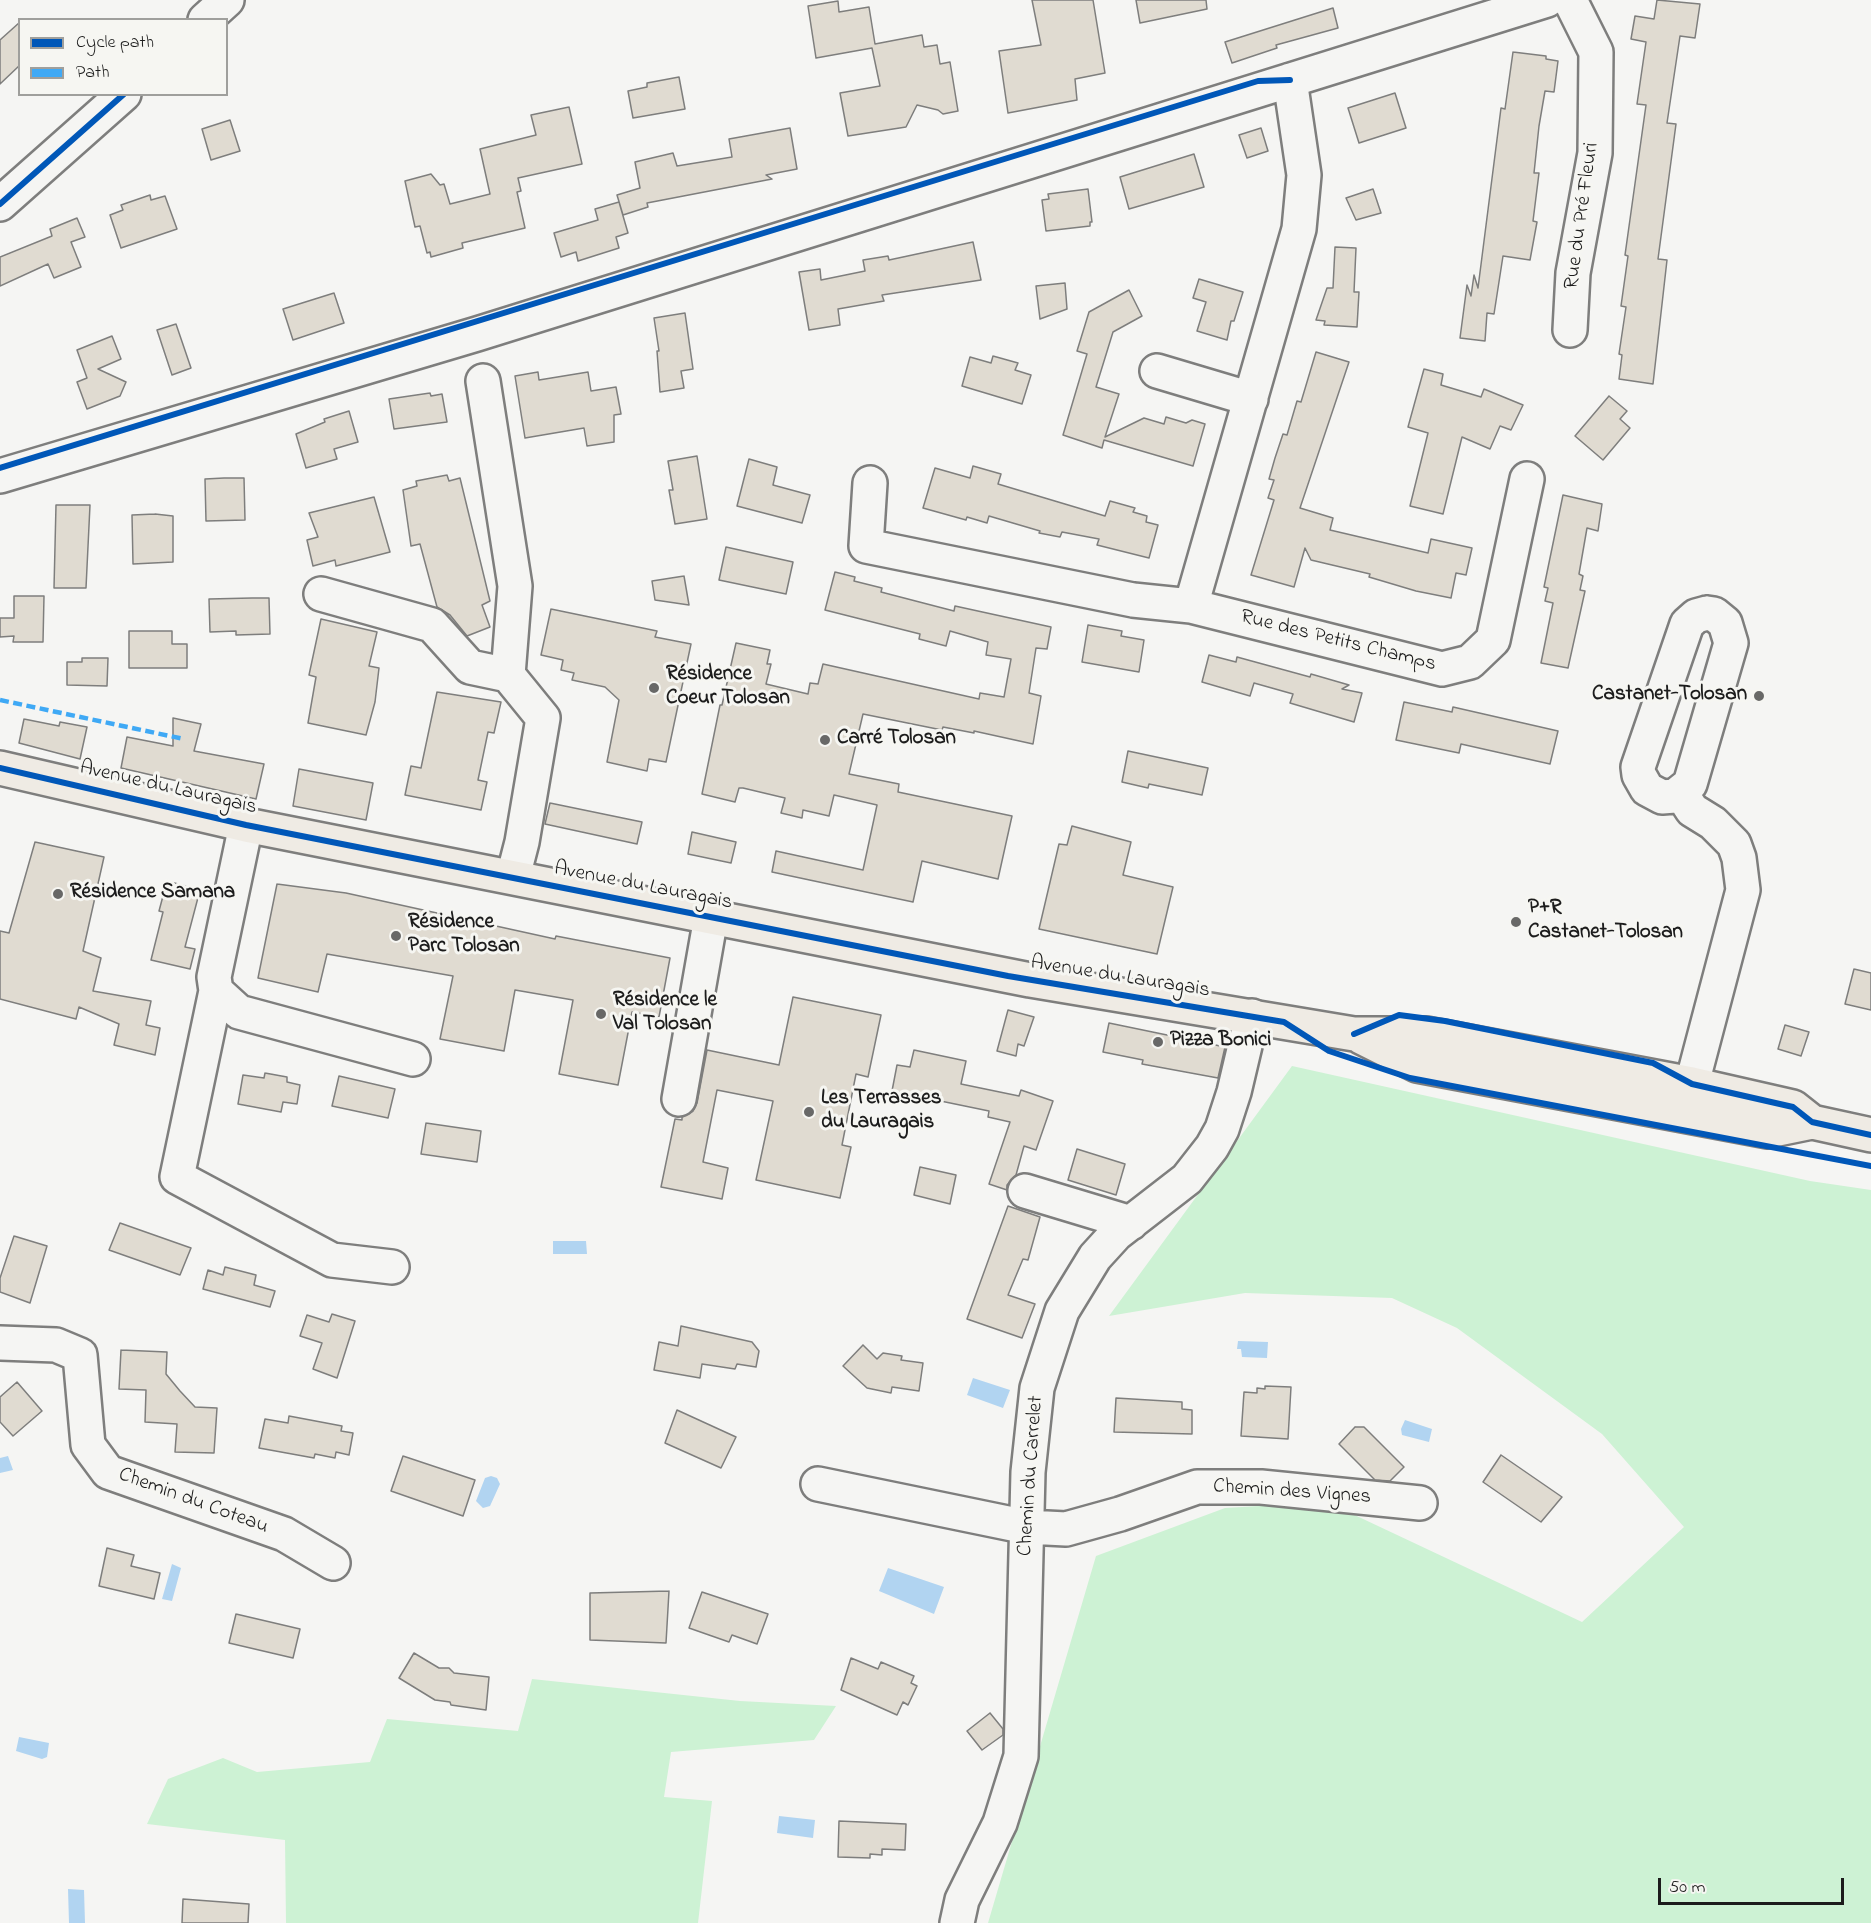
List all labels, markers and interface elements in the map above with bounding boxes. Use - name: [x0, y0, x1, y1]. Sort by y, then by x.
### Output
- legend: [18, 18, 228, 96]
- text: Cycle path: [76, 30, 154, 56]
- text: Path: [76, 60, 110, 86]
- street label: Rue du Pré Fleuri: [1560, 141, 1606, 291]
- street label: Rue des Petits Champs: [1238, 605, 1438, 679]
- place label: Résidence Coeur Tolosan: [666, 663, 790, 713]
- marker: Résidence Coeur Tolosan: [647, 681, 661, 695]
- place label: Castanet-Tolosan: [1592, 683, 1747, 709]
- marker: Castanet-Tolosan: [1752, 689, 1766, 703]
- place label: Carré Tolosan: [837, 727, 956, 753]
- marker: Carré Tolosan: [818, 733, 832, 747]
- street label: Avenue du Lauragais: [77, 756, 259, 822]
- street label: Avenue du Lauragais: [552, 857, 734, 917]
- place label: Résidence Samana: [70, 881, 235, 907]
- marker: Résidence Samana: [51, 887, 65, 901]
- place label: P+R Castanet-Tolosan: [1528, 897, 1683, 947]
- place label: Résidence Parc Tolosan: [408, 911, 520, 961]
- marker: P+R Castanet-Tolosan: [1509, 915, 1523, 929]
- marker: Résidence Parc Tolosan: [389, 929, 403, 943]
- street label: Avenue du Lauragais: [1029, 951, 1211, 1005]
- place label: Résidence le Val Tolosan: [613, 989, 717, 1039]
- marker: Résidence le Val Tolosan: [594, 1007, 608, 1021]
- place label: Pizza Bonici: [1170, 1029, 1271, 1055]
- marker: Pizza Bonici: [1151, 1035, 1165, 1049]
- place label: Les Terrasses du Lauragais: [821, 1087, 941, 1137]
- marker: Les Terrasses du Lauragais: [802, 1105, 816, 1119]
- street label: Chemin du Carrelet: [1014, 1395, 1050, 1557]
- street label: Chemin du Coteau: [115, 1463, 271, 1541]
- street label: Chemin des Vignes: [1212, 1475, 1372, 1511]
- scale bar: [1661, 1866, 1847, 1904]
- text: 50 m: [1669, 1875, 1706, 1901]

